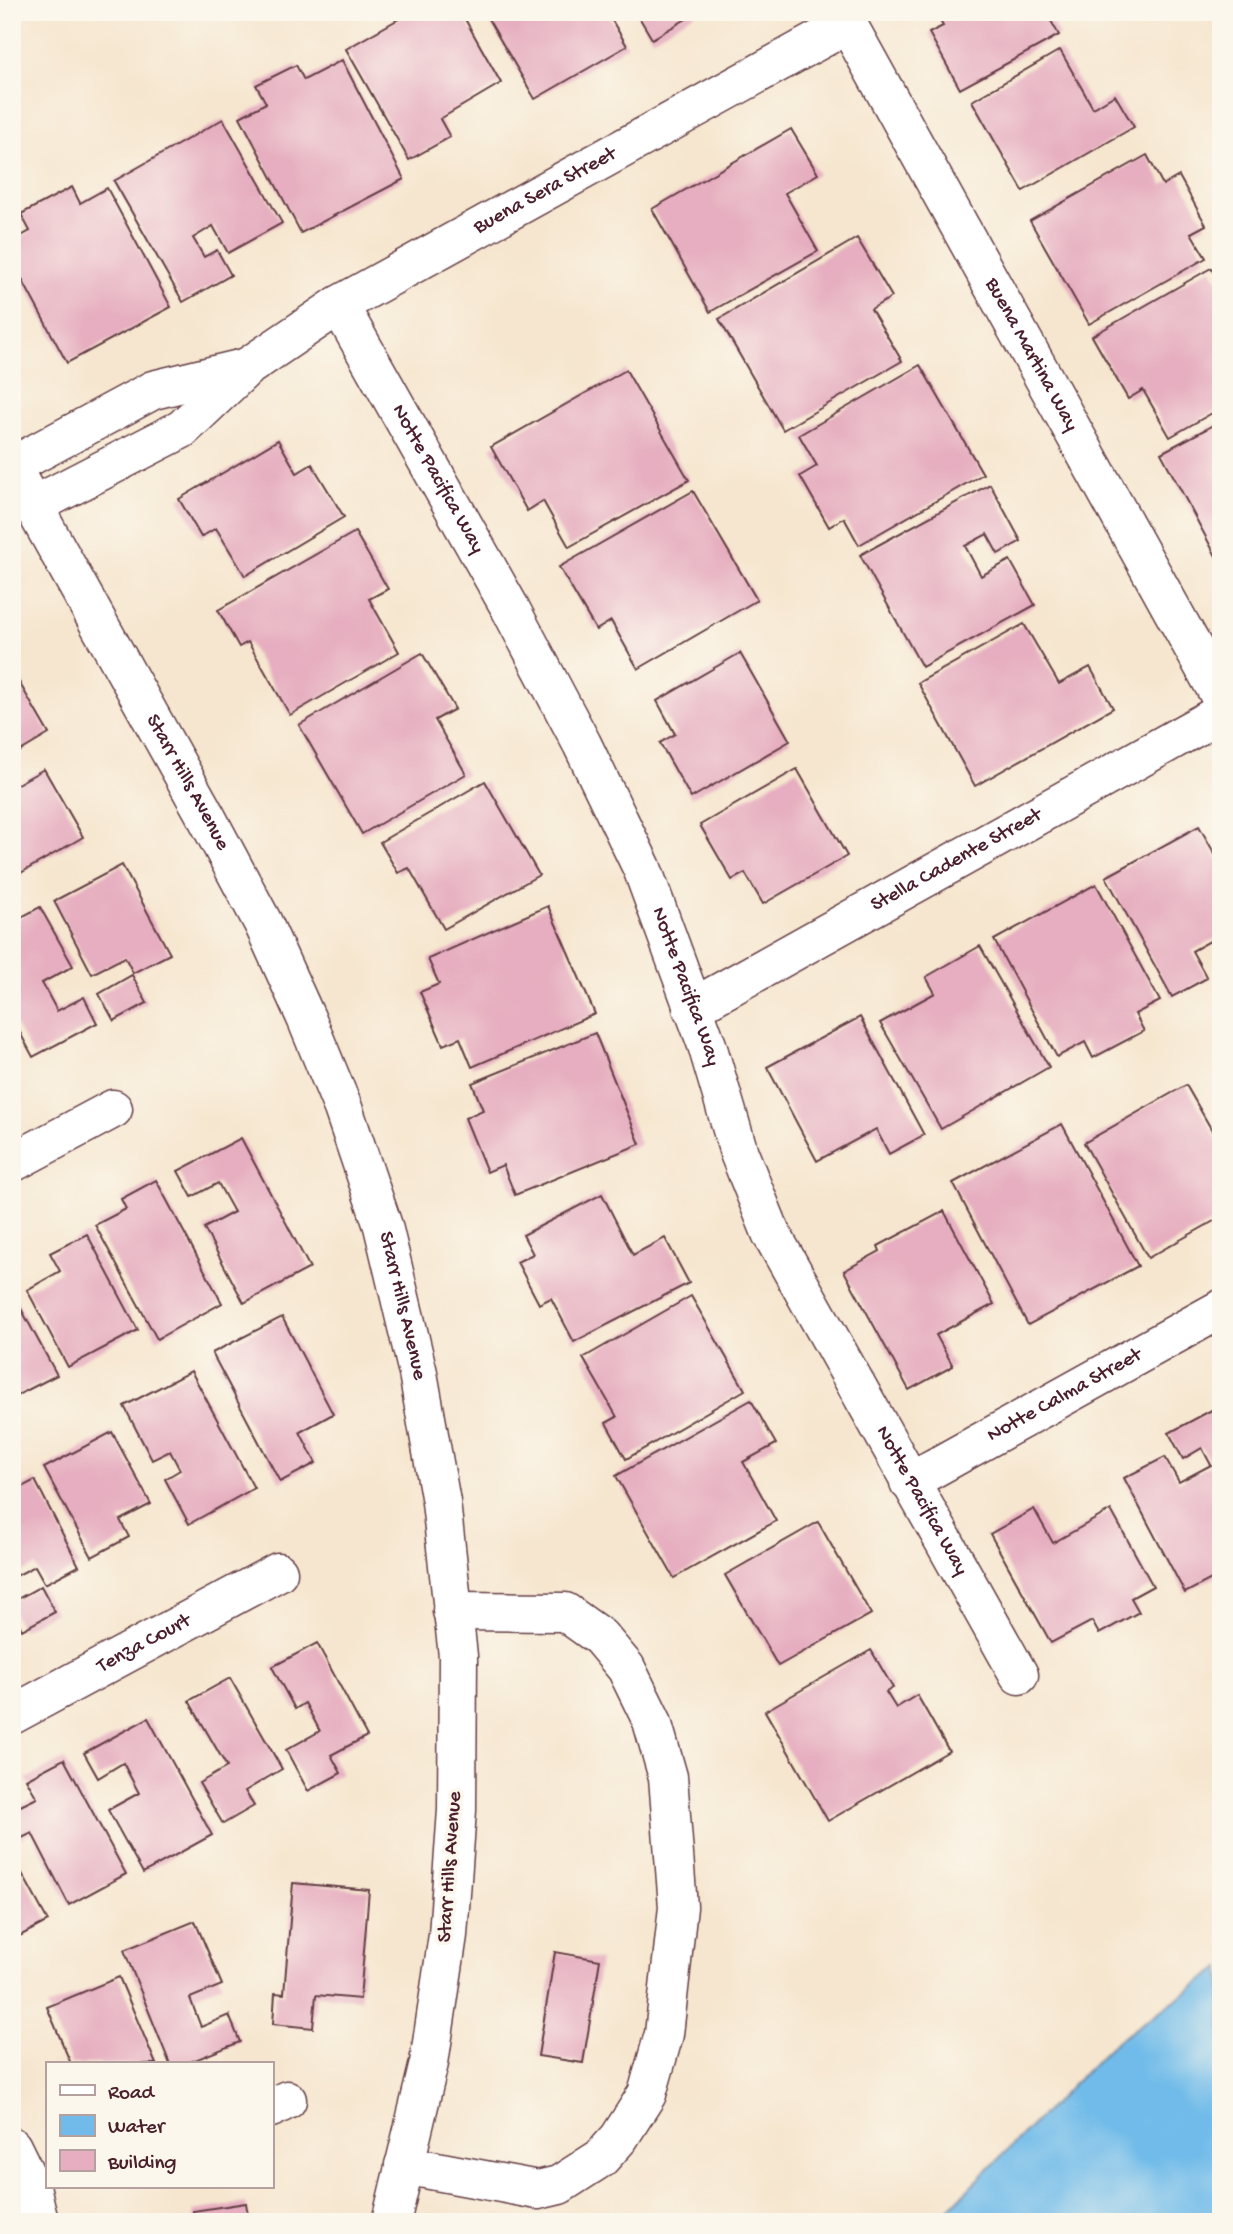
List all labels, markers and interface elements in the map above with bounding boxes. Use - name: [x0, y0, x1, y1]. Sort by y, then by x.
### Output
- street label: Buena Sera Street: [469, 141, 623, 241]
- street label: Buena Martina Way: [978, 273, 1083, 436]
- street label: Notte Pacifica Way: [385, 400, 489, 558]
- street label: Starr Hills Avenue: [139, 710, 235, 856]
- street label: Stella Cadente Street: [867, 802, 1049, 918]
- street label: Notte Pacifica Way: [645, 904, 725, 1069]
- street label: Starr Hills Avenue: [372, 1229, 432, 1383]
- street label: Notte Calma Street: [983, 1342, 1148, 1449]
- street label: Notte Pacifica Way: [869, 1422, 973, 1580]
- street label: Tenza Court: [92, 1607, 198, 1680]
- street label: Starr Hills Avenue: [433, 1789, 469, 1943]
- legend: [46, 2062, 273, 2188]
- text: Road: [108, 2082, 156, 2107]
- text: Water: [108, 2116, 166, 2141]
- text: Building: [107, 2152, 177, 2177]

